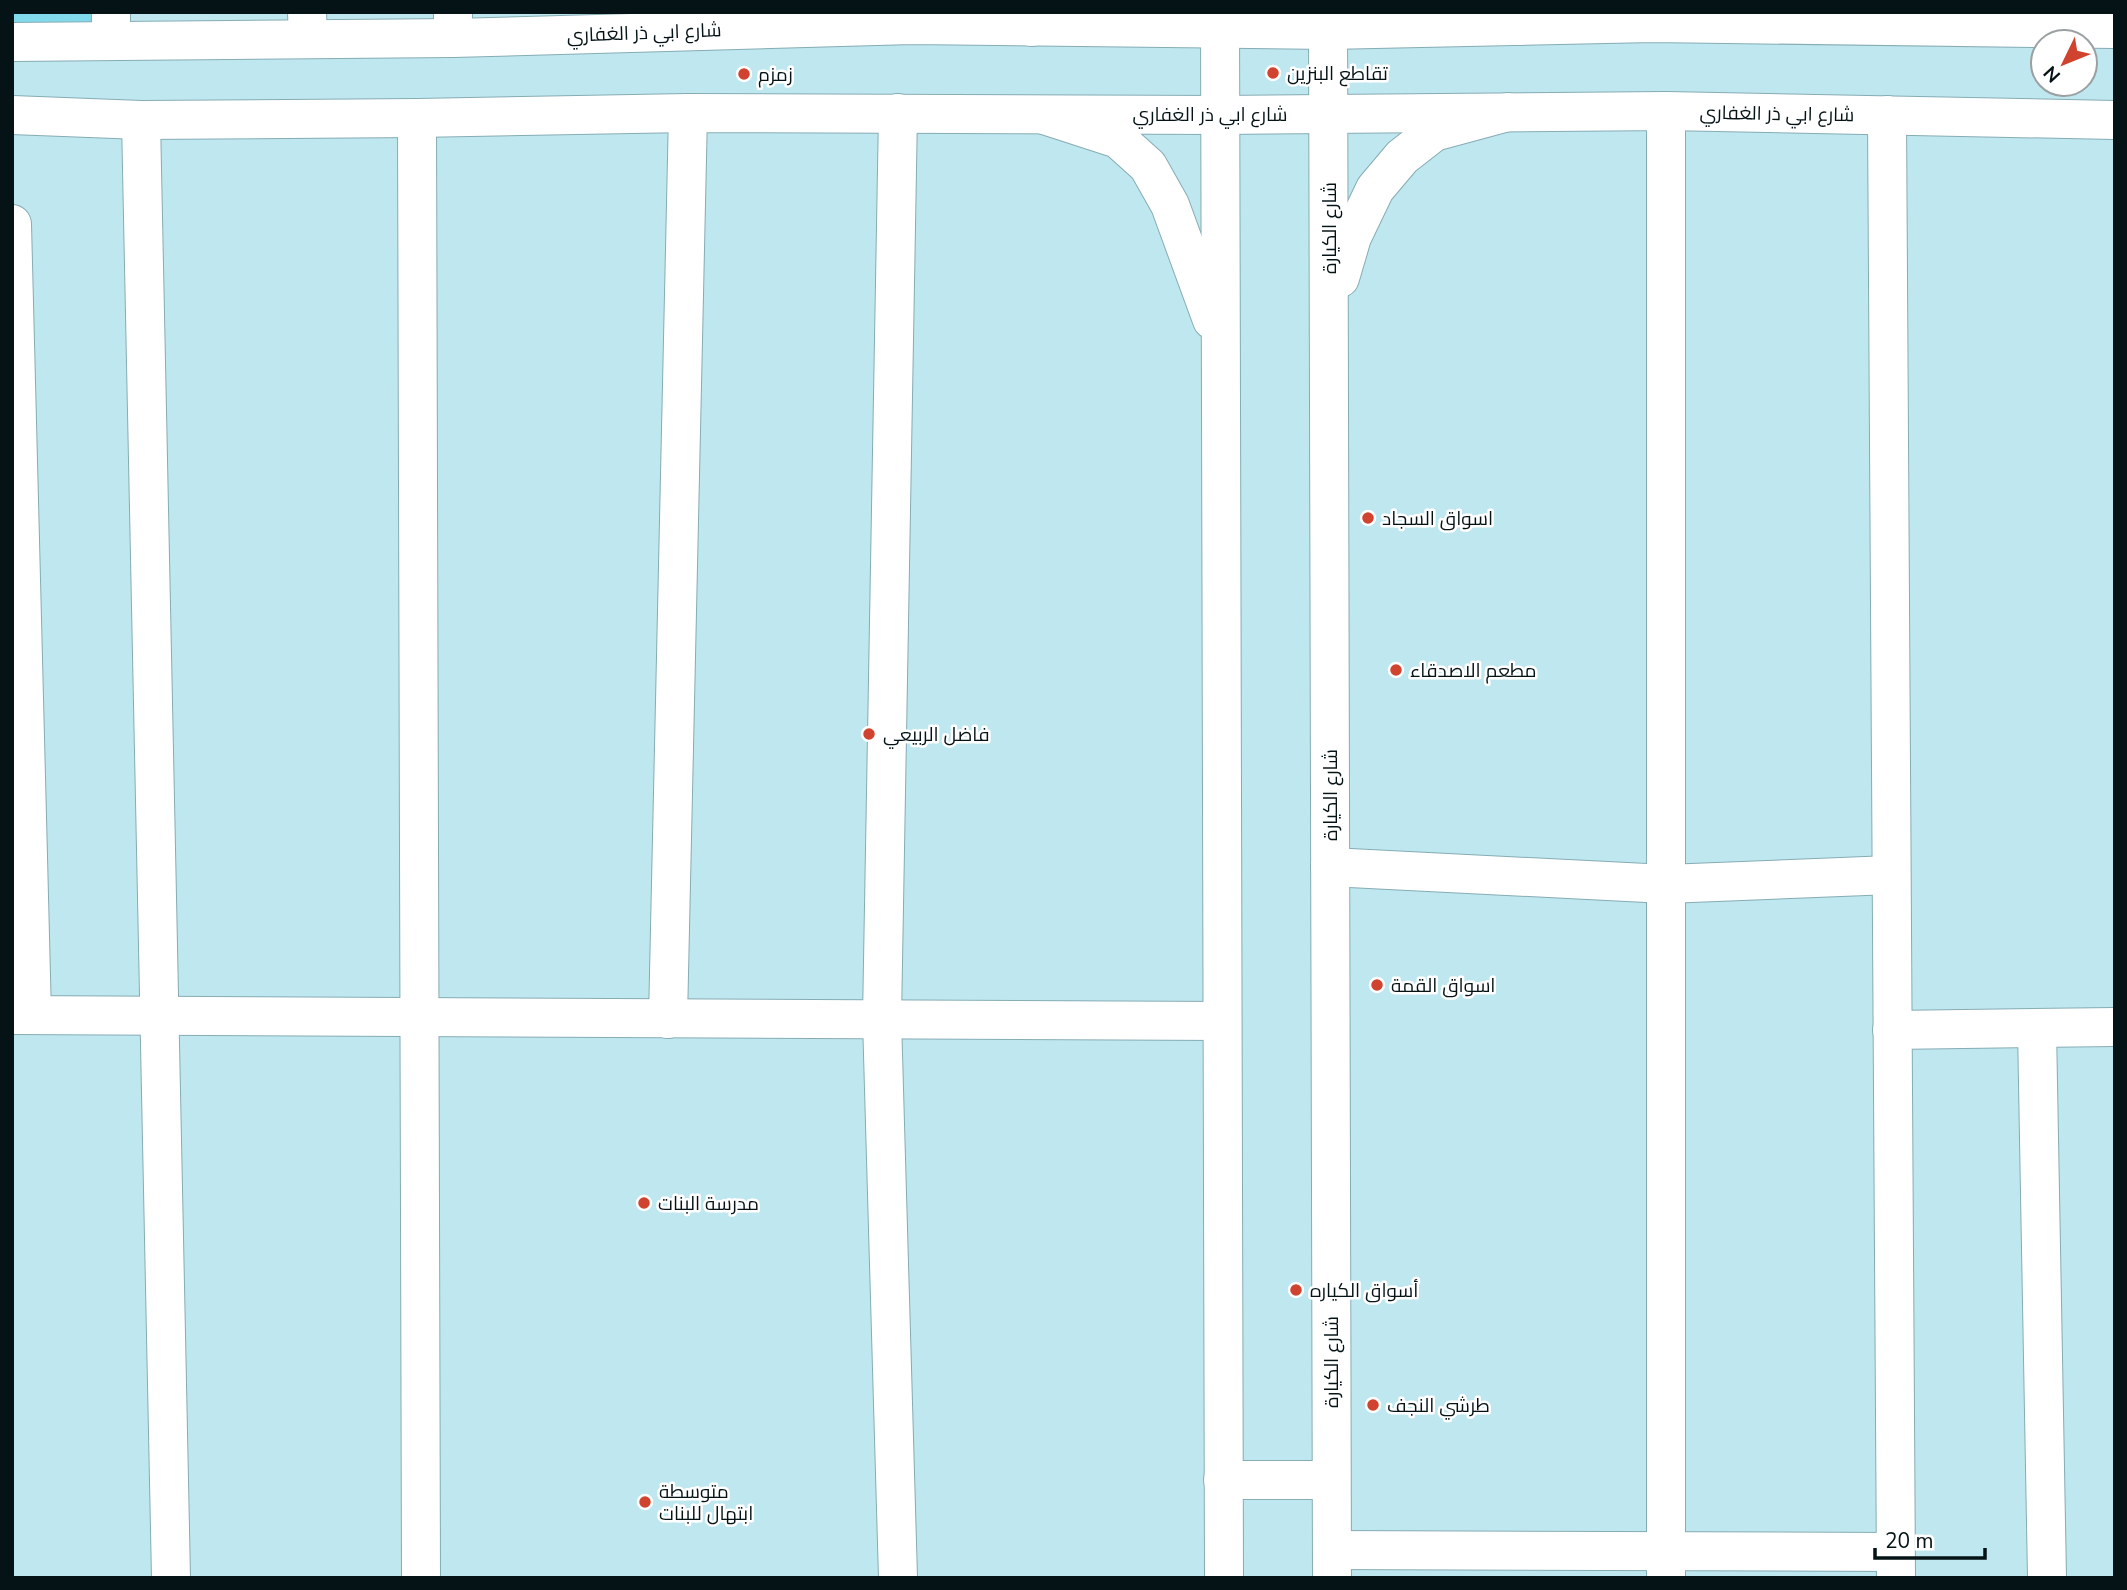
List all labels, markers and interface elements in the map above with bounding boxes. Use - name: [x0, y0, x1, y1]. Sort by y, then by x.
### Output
- street label: شارع ابي ذر الغفاري: [566, 17, 722, 50]
- north arrow: [2029, 28, 2099, 98]
- text: N: [2038, 60, 2067, 88]
- place label: تقاطع البنزين: [1287, 61, 1388, 87]
- place label: زمزم: [758, 62, 793, 88]
- marker: تقاطع البنزين: [1265, 65, 1281, 81]
- marker: زمزم: [736, 66, 752, 82]
- street label: شارع ابي ذر الغفاري: [1699, 100, 1855, 129]
- street label: شارع ابي ذر الغفاري: [1133, 102, 1287, 129]
- street label: شارع الكيارة: [1317, 182, 1343, 274]
- place label: اسواق السجاد: [1382, 506, 1493, 532]
- marker: اسواق السجاد: [1360, 510, 1376, 526]
- place label: مطعم الاصدقاء: [1410, 658, 1536, 684]
- marker: مطعم الاصدقاء: [1388, 662, 1404, 678]
- place label: فاضل الربيعي: [883, 722, 989, 749]
- marker: فاضل الربيعي: [861, 726, 877, 742]
- street label: شارع الكيارة: [1318, 749, 1344, 841]
- place label: اسواق القمة: [1391, 973, 1495, 999]
- marker: اسواق القمة: [1369, 977, 1385, 993]
- place label: مدرسة البنات: [658, 1191, 759, 1217]
- marker: مدرسة البنات: [636, 1195, 652, 1211]
- place label: أسواق الكياره: [1310, 1278, 1418, 1304]
- marker: أسواق الكياره: [1288, 1282, 1304, 1298]
- street label: شارع الكيارة: [1319, 1316, 1345, 1408]
- place label: طرشي النجف: [1387, 1393, 1490, 1420]
- marker: طرشي النجف: [1365, 1397, 1381, 1413]
- place label: متوسطة ابتهال للبنات: [659, 1479, 753, 1527]
- marker: متوسطة ابتهال للبنات: [637, 1494, 653, 1510]
- scale bar: [1875, 1516, 1985, 1560]
- text: 20 m: [1885, 1527, 1934, 1555]

